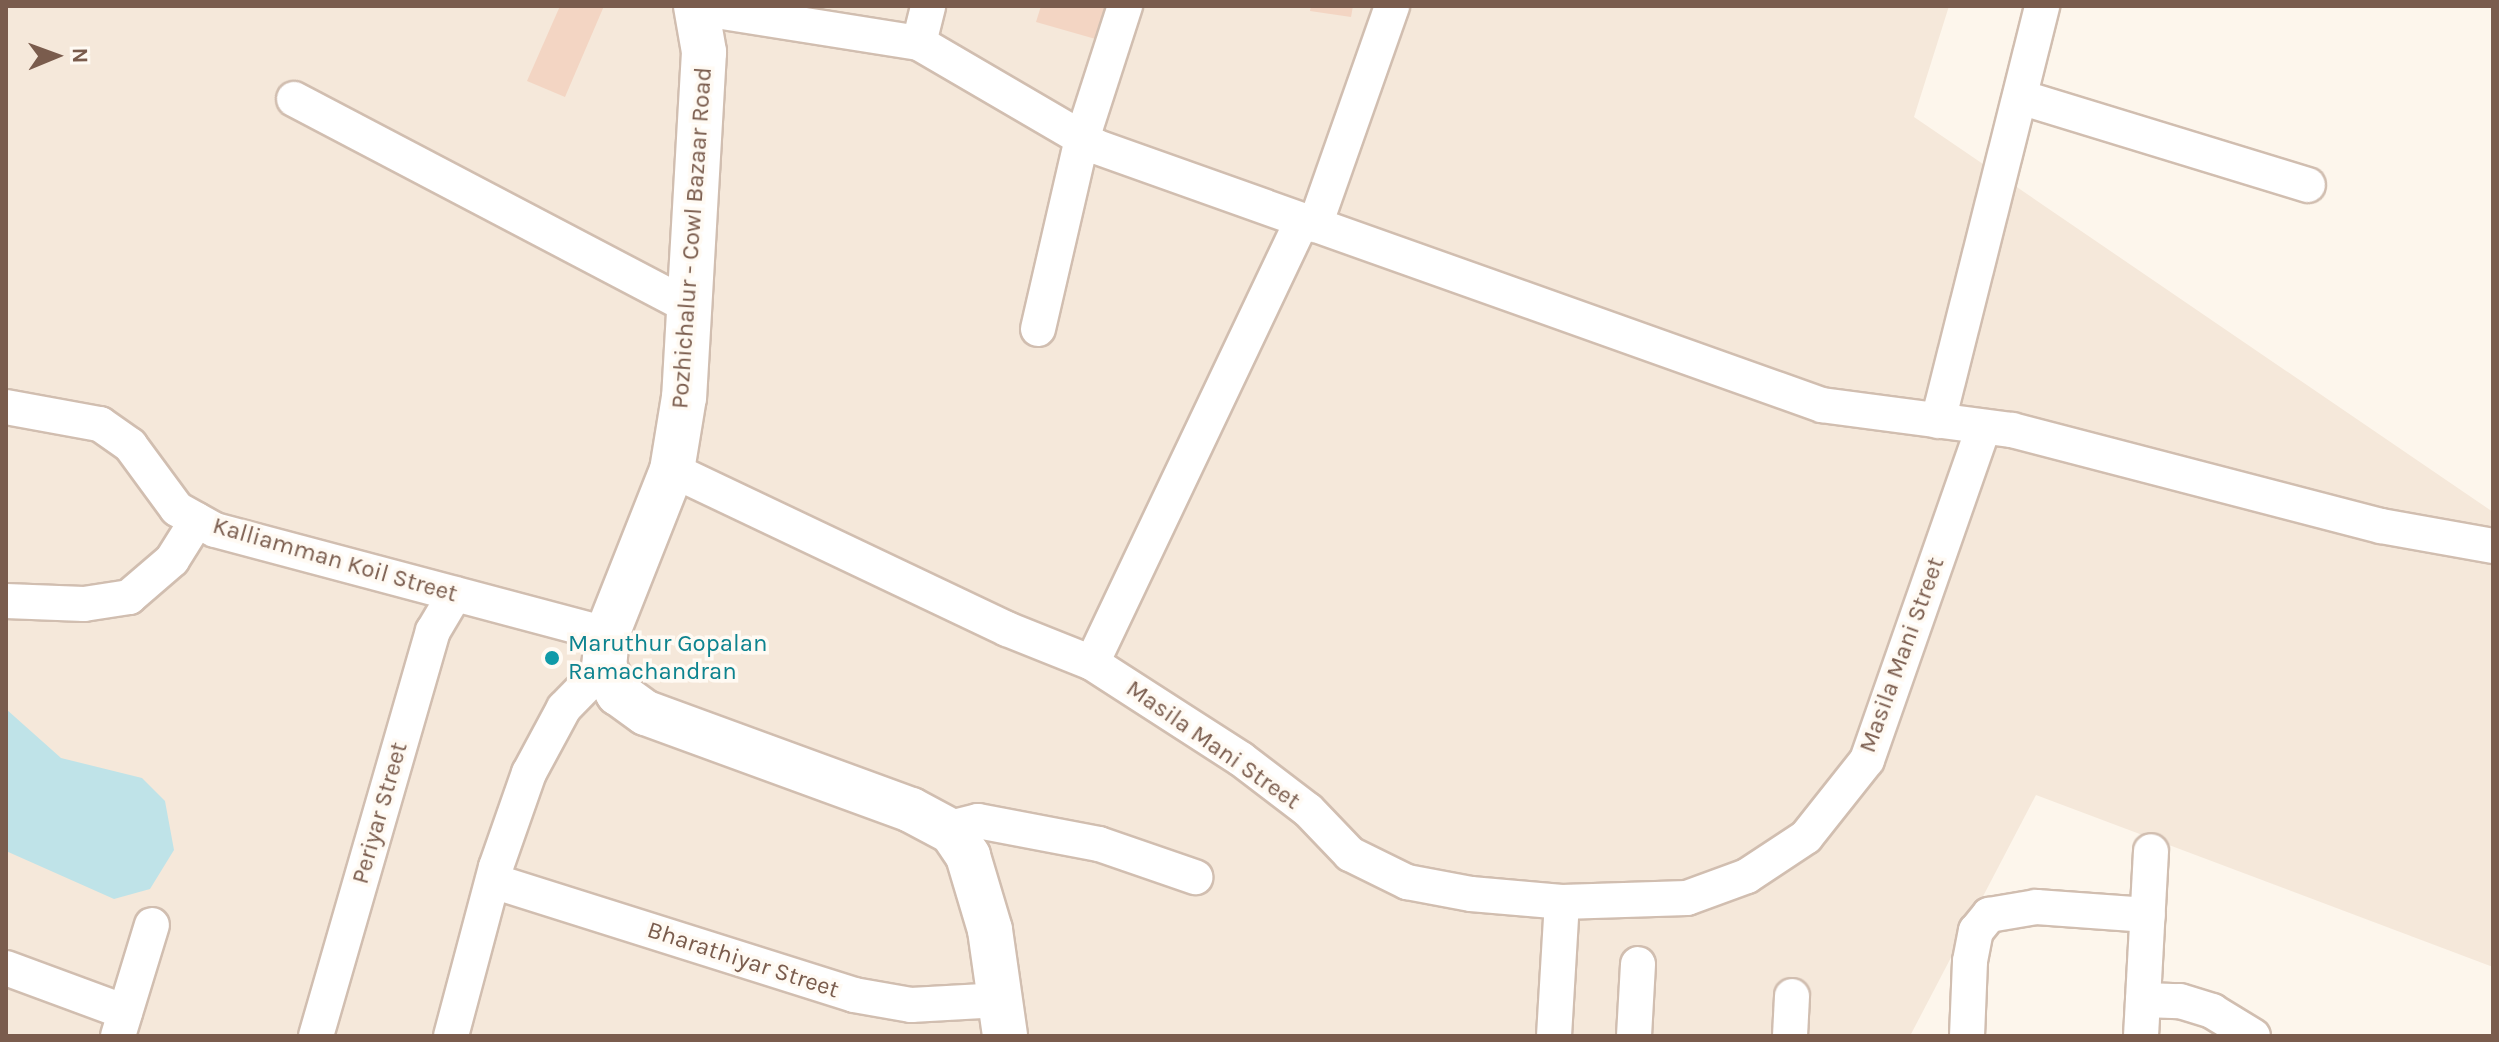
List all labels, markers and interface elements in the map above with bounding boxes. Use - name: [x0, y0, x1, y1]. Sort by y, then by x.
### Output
- north arrow: [16, 16, 96, 96]
- text: N: [67, 47, 93, 64]
- street label: Pozhichalur - Cowl Bazaar Road: [666, 66, 718, 410]
- street label: Kalliamman Koil Street: [209, 511, 461, 609]
- street label: Masila Mani Street: [1853, 553, 1951, 757]
- place label: Maruthur Gopalan Ramachandran: [568, 630, 767, 686]
- marker: Maruthur Gopalan Ramachandran: [543, 649, 561, 667]
- street label: Masila Mani Street: [1120, 674, 1306, 816]
- street label: Periyar Street: [346, 739, 414, 887]
- street label: Bharathiyar Street: [644, 915, 842, 1005]

